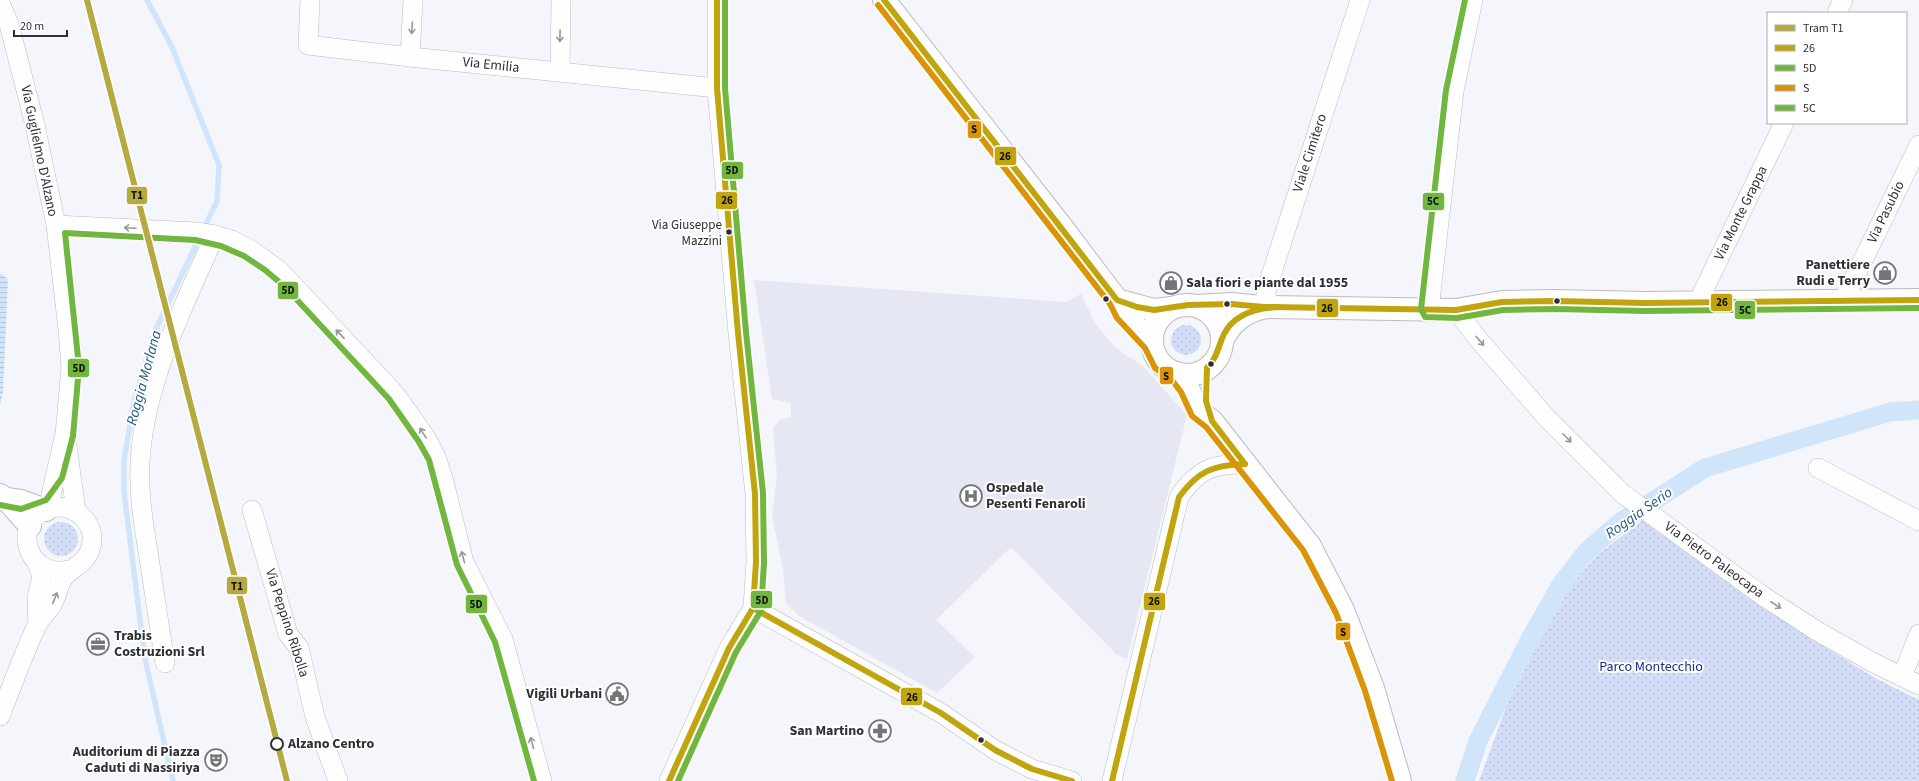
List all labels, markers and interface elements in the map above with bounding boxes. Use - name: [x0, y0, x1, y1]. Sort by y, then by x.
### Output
- scale bar: [14, 12, 67, 38]
- legend: [1767, 12, 1907, 124]
- text: 20 m: [20, 18, 44, 35]
- text: Tram T1: [1803, 20, 1844, 37]
- one-way arrow: [408, 21, 415, 34]
- one-way arrow: [556, 29, 564, 42]
- text: 26: [1803, 40, 1815, 57]
- street label: Via Emilia: [462, 52, 520, 78]
- text: 5D: [1803, 60, 1816, 77]
- text: S: [1803, 80, 1809, 97]
- street label: Via Guglielmo D'Alzano: [15, 83, 63, 219]
- text: 5C: [1803, 100, 1816, 117]
- street label: Viale Cimitero: [1288, 111, 1332, 195]
- line badge: S: [967, 120, 982, 139]
- text: S: [971, 122, 977, 137]
- line badge: 26: [994, 146, 1017, 166]
- text: 26: [999, 149, 1011, 164]
- line badge: 5D: [721, 161, 744, 180]
- street label: Via Monte Grappa: [1709, 162, 1773, 264]
- text: 5D: [726, 163, 738, 178]
- street label: Via Pasubio: [1862, 177, 1910, 247]
- line badge: T1: [126, 186, 148, 205]
- text: T1: [131, 188, 143, 203]
- line badge: 26: [715, 191, 738, 210]
- line badge: 5C: [1422, 192, 1445, 211]
- text: 26: [721, 193, 733, 208]
- text: 5C: [1427, 194, 1440, 209]
- place label: Via Giuseppe Mazzini: [652, 216, 722, 250]
- one-way arrow: [124, 225, 137, 232]
- marker: Via Giuseppe Mazzini: [724, 227, 734, 237]
- place label: Panettiere Rudi e Terry: [1796, 255, 1871, 291]
- shop icon: Panettiere Rudi e Terry: [1872, 260, 1898, 286]
- shop icon: Sala fiori e piante dal 1955: [1158, 270, 1184, 296]
- place label: Sala fiori e piante dal 1955: [1186, 273, 1348, 293]
- line badge: 5D: [277, 281, 299, 300]
- text: 5D: [282, 283, 294, 298]
- line badge: 26: [1710, 293, 1733, 312]
- unlabelled marker: [1101, 294, 1111, 304]
- text: 26: [1716, 295, 1728, 310]
- unlabelled marker: [1552, 296, 1562, 306]
- line badge: 26: [1316, 298, 1339, 318]
- unlabelled marker: [1222, 299, 1232, 309]
- line badge: 5C: [1734, 300, 1756, 320]
- text: 26: [1321, 301, 1333, 316]
- text: 5C: [1739, 303, 1752, 318]
- water label: Roggia Morlana: [121, 328, 167, 428]
- one-way arrow: [335, 329, 345, 339]
- one-way arrow: [1476, 336, 1485, 346]
- line badge: 5D: [67, 358, 90, 378]
- unlabelled marker: [1206, 359, 1216, 369]
- text: 5D: [73, 361, 85, 376]
- line badge: S: [1159, 366, 1174, 385]
- text: S: [1163, 369, 1169, 384]
- one-way arrow: [419, 428, 428, 439]
- one-way arrow: [1562, 433, 1572, 443]
- place label: Ospedale Pesenti Fenaroli: [986, 478, 1086, 514]
- water label: Roggia Serio: [1601, 482, 1677, 544]
- hospital icon: Ospedale Pesenti Fenaroli: [958, 483, 984, 509]
- street label: Via Pietro Paleocapa: [1660, 517, 1768, 603]
- one-way arrow: [459, 550, 466, 563]
- street label: Via Peppino Ribolla: [260, 566, 314, 680]
- line badge: T1: [226, 576, 248, 595]
- text: T1: [231, 579, 243, 594]
- line badge: 5D: [750, 590, 773, 609]
- one-way arrow: [51, 592, 59, 604]
- line badge: 26: [1143, 592, 1166, 611]
- text: 5D: [756, 593, 768, 608]
- line badge: 5D: [465, 594, 488, 614]
- text: 26: [1148, 594, 1160, 609]
- text: 5D: [470, 597, 482, 612]
- one-way arrow: [1770, 601, 1782, 609]
- line badge: S: [1335, 622, 1351, 641]
- text: S: [1340, 625, 1346, 640]
- place label: Trabis Costruzioni Srl: [114, 626, 205, 662]
- office icon: Trabis Costruzioni Srl: [85, 631, 111, 657]
- park label: Parco Montecchio: [1599, 657, 1703, 677]
- public building icon: Vigili Urbani: [604, 681, 630, 707]
- place label: Vigili Urbani: [525, 684, 602, 704]
- line badge: 26: [900, 687, 923, 706]
- text: 26: [906, 690, 918, 705]
- pharmacy icon: San Martino: [867, 718, 893, 744]
- place label: San Martino: [789, 721, 864, 741]
- place label: Alzano Centro: [287, 734, 374, 754]
- unlabelled marker: [976, 735, 986, 745]
- marker: Alzano Centro: [270, 737, 284, 751]
- one-way arrow: [527, 737, 535, 750]
- place label: Auditorium di Piazza Caduti di Nassiriya: [72, 742, 200, 778]
- theatre icon: Auditorium di Piazza Caduti di Nassiriya: [203, 747, 229, 773]

